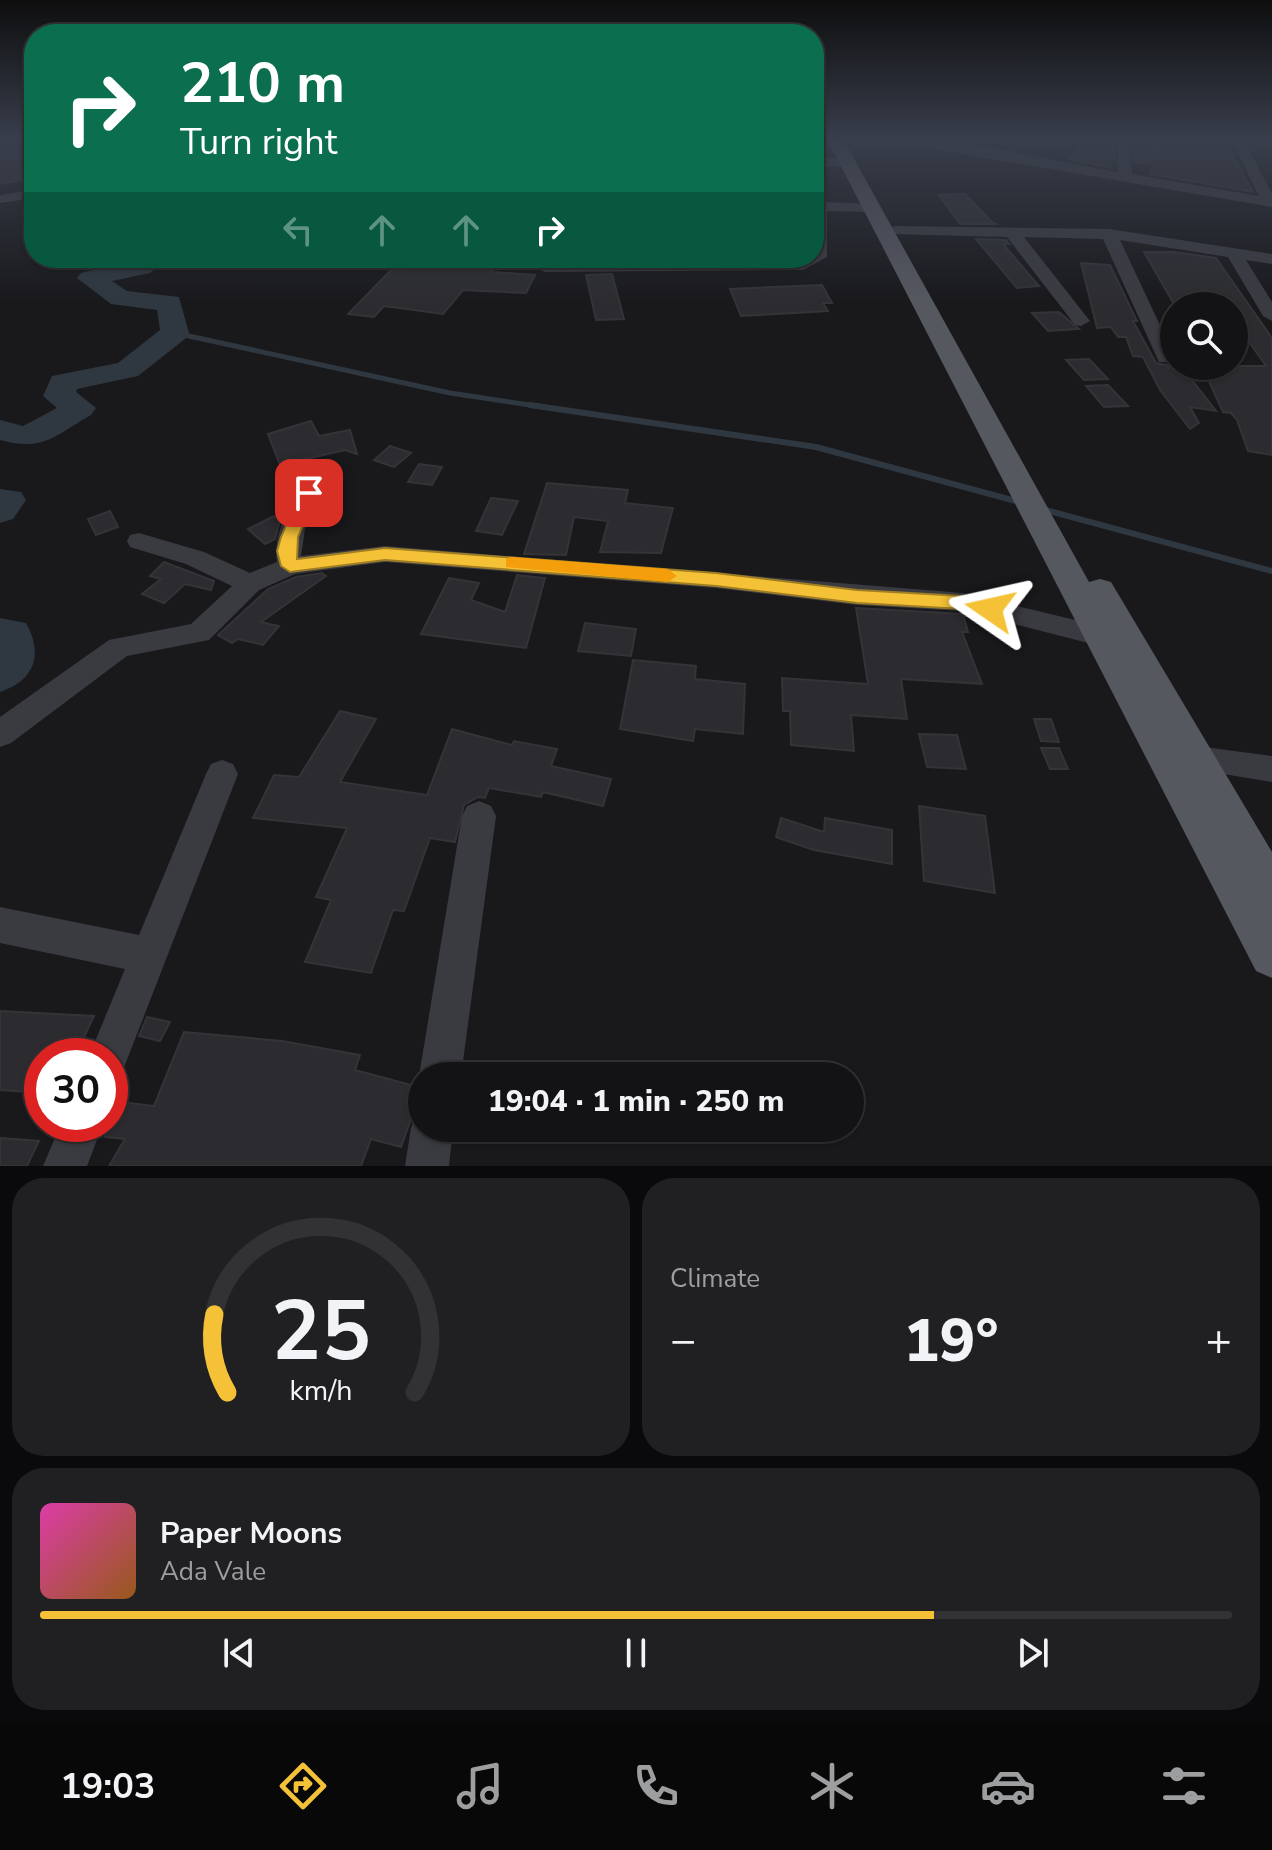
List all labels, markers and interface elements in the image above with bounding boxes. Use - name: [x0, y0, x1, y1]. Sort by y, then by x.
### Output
- text: 210 m: [180, 45, 345, 122]
- icon: right: [48, 56, 152, 160]
- text: Turn right: [180, 118, 337, 167]
- icon: left: [276, 208, 320, 252]
- icon: ahead: [360, 208, 404, 252]
- icon: ahead: [444, 208, 488, 252]
- icon: right: [528, 208, 572, 252]
- map controls: [1160, 292, 1248, 380]
- button: search: [1160, 292, 1248, 380]
- pin: [275, 459, 343, 527]
- icon: arrive: [287, 471, 331, 515]
- position arrow: [948, 567, 1032, 651]
- speed limit sign: 30: [24, 1038, 128, 1142]
- text: 19:04 · 1 min · 250 m: [488, 1081, 784, 1122]
- text: Climate: [670, 1261, 760, 1296]
- text: 25: [271, 1275, 371, 1388]
- text: 19°: [903, 1300, 999, 1382]
- text: −: [670, 1311, 696, 1371]
- text: +: [1206, 1311, 1232, 1371]
- text: km/h: [290, 1371, 352, 1410]
- text: Paper Moons: [160, 1513, 342, 1554]
- text: Ada Vale: [160, 1554, 266, 1589]
- icon: previous: [217, 1631, 261, 1675]
- icon: pause: [614, 1631, 658, 1675]
- icon: next: [1011, 1631, 1055, 1675]
- icon: directions: [275, 1758, 331, 1814]
- icon: music: [452, 1758, 508, 1814]
- icon: phone: [628, 1758, 684, 1814]
- icon: climate: [804, 1758, 860, 1814]
- icon: car: [980, 1758, 1036, 1814]
- icon: filters: [1156, 1758, 1212, 1814]
- text: 19:03: [60, 1762, 155, 1811]

